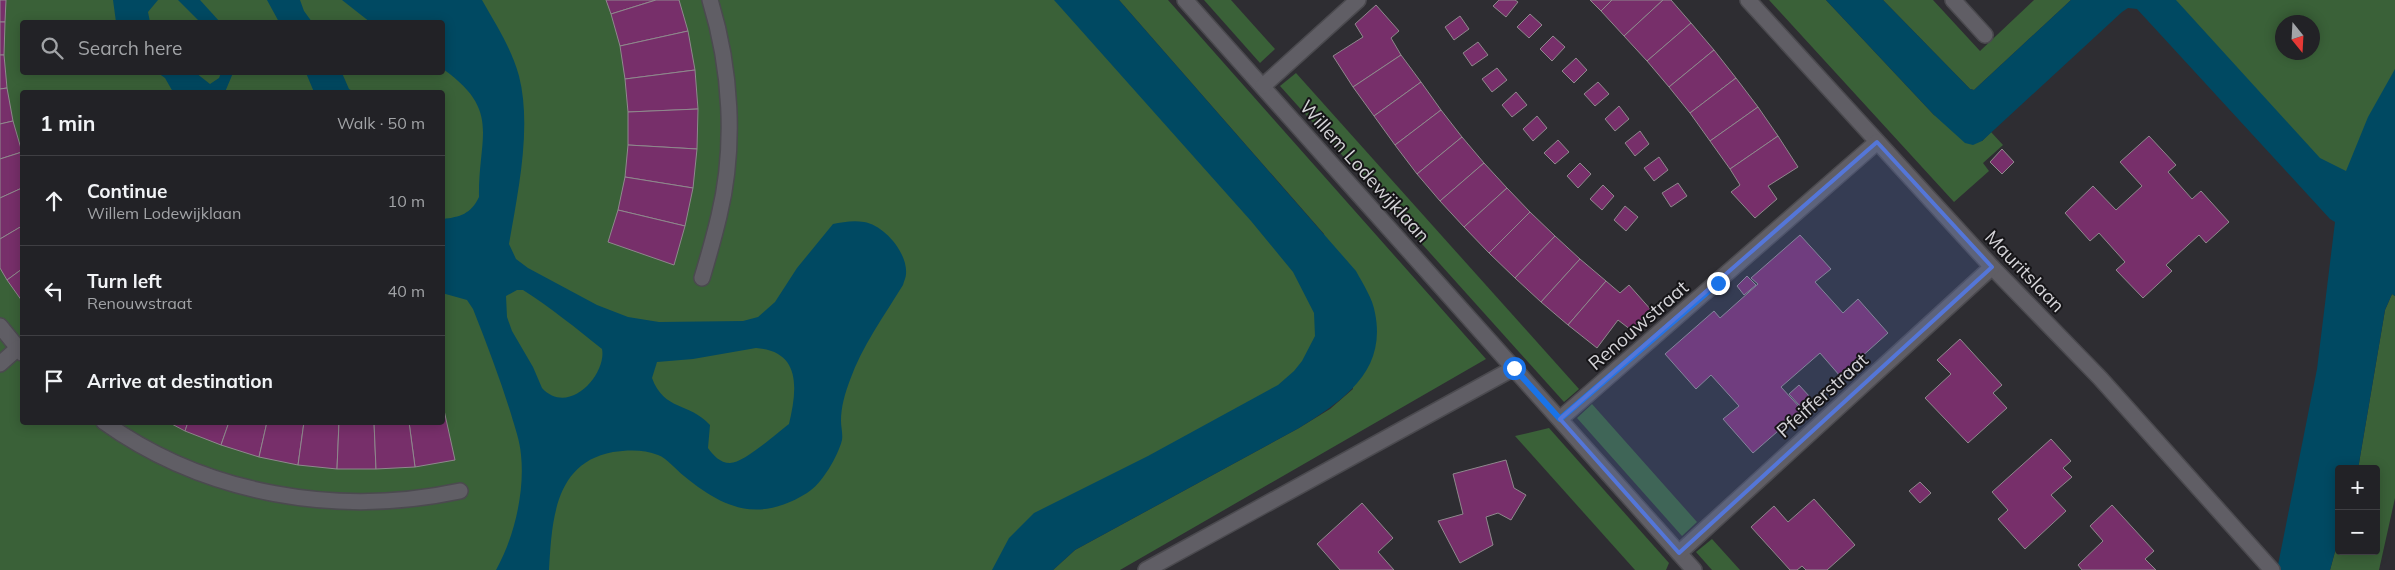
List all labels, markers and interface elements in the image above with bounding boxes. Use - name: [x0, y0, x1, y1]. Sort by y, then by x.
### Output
- north arrow: [2275, 15, 2320, 60]
- search box: [20, 20, 445, 75]
- icon: search: [38, 34, 66, 62]
- text: Search here: [78, 36, 182, 60]
- street label: Willem Lodewijklaan: [1295, 95, 1435, 247]
- text: 1 min: [40, 110, 95, 136]
- text: Walk · 50 m: [337, 113, 425, 133]
- text: Continue: [87, 179, 167, 203]
- icon: ahead: [40, 187, 68, 215]
- text: 10 m: [388, 191, 425, 211]
- text: Willem Lodewijklaan: [87, 203, 241, 223]
- street label: Mauritslaan: [1980, 225, 2070, 317]
- text: Turn left: [87, 269, 162, 293]
- route end: [1707, 272, 1730, 295]
- street label: Renouwstraat: [1583, 275, 1693, 375]
- icon: left: [40, 277, 68, 305]
- text: 40 m: [388, 281, 425, 301]
- text: Renouwstraat: [87, 293, 192, 313]
- street label: Pfeifferstraat: [1771, 347, 1873, 442]
- route start: [1503, 357, 1526, 380]
- icon: arrive: [40, 367, 68, 395]
- text: Arrive at destination: [87, 369, 273, 393]
- map controls: [2335, 465, 2380, 555]
- button: +: [2335, 465, 2380, 510]
- button: −: [2335, 510, 2380, 555]

